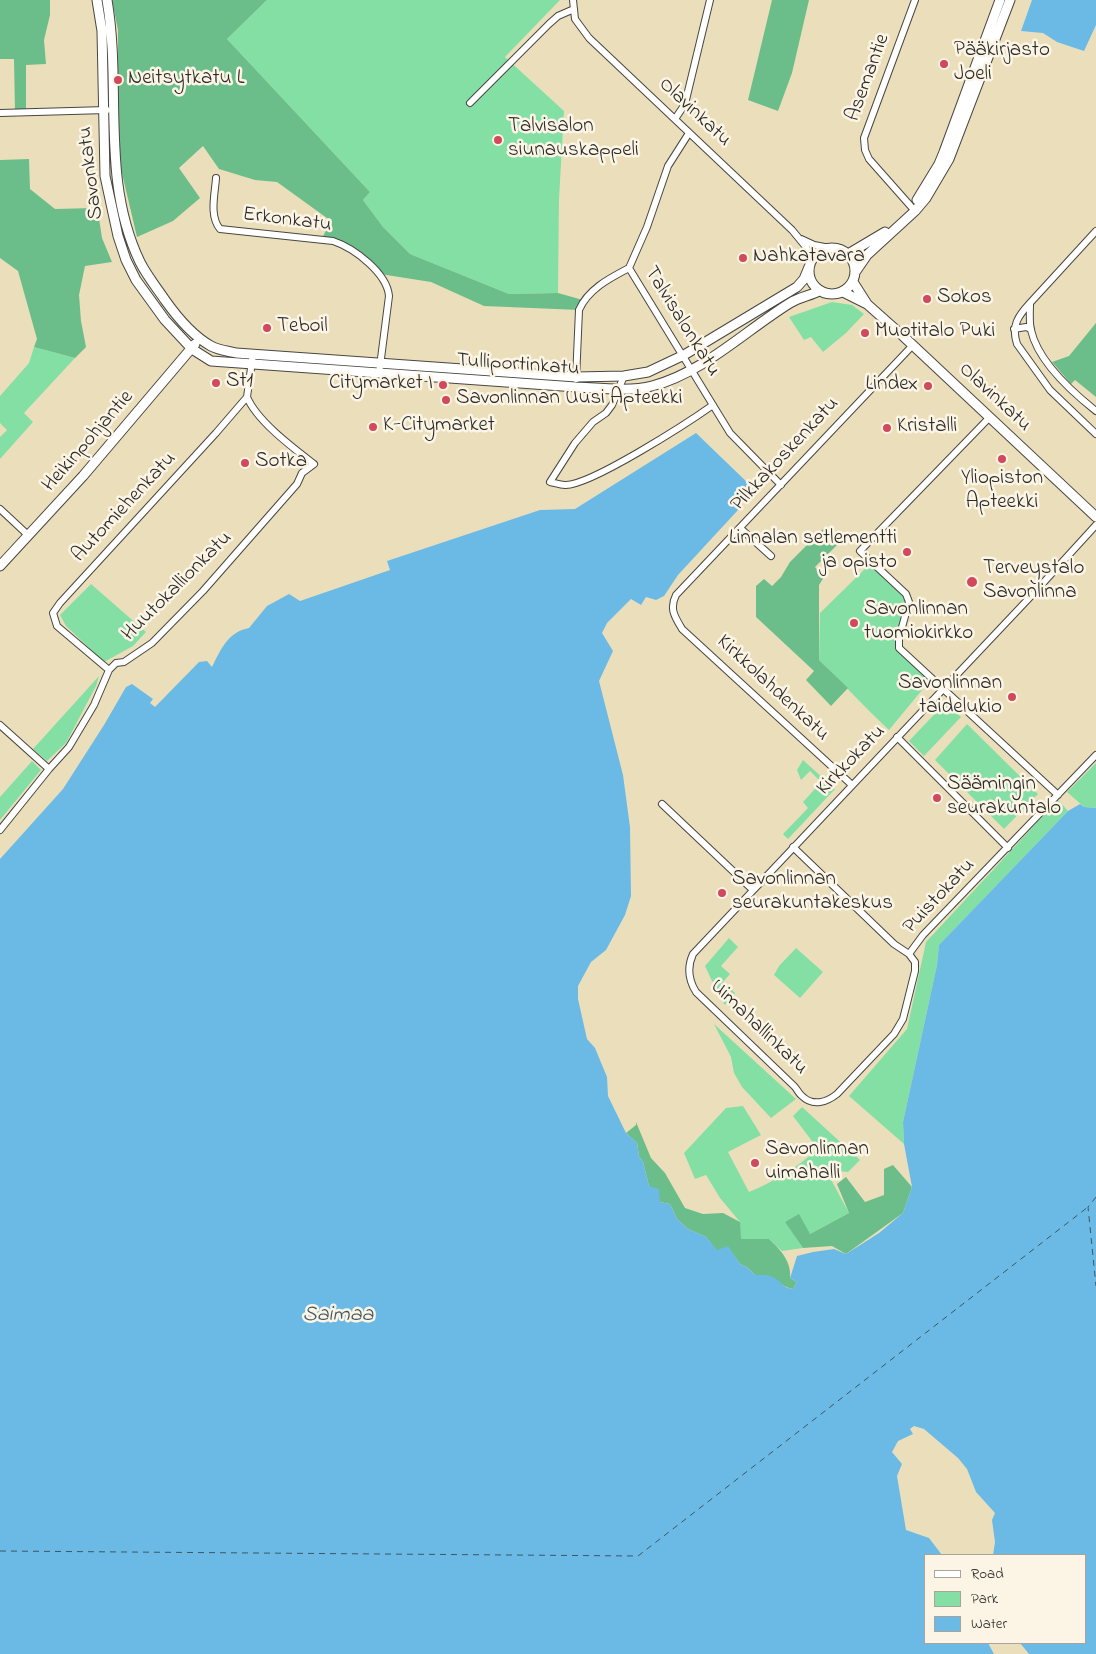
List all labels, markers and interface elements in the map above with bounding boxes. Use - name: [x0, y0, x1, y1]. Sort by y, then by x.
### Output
- street label: Asemantie: [842, 31, 896, 125]
- place label: Pääkirjasto Joeli: [954, 39, 1050, 89]
- marker: Pääkirjasto Joeli: [938, 58, 950, 70]
- place label: Neitsytkatu L: [128, 67, 244, 93]
- street label: Olavinkatu: [652, 73, 736, 153]
- marker: Neitsytkatu L: [112, 74, 124, 86]
- place label: Talvisalon siunauskappeli: [508, 115, 639, 165]
- street label: Savonkatu: [74, 125, 110, 221]
- marker: Talvisalon siunauskappeli: [492, 134, 504, 146]
- street label: Erkonkatu: [241, 203, 333, 239]
- place label: Nahkatavara: [753, 245, 865, 271]
- marker: Nahkatavara: [737, 252, 749, 264]
- street label: Talvisalonkatu: [637, 262, 725, 382]
- place label: Sokos: [937, 286, 992, 312]
- marker: Sokos: [921, 293, 933, 305]
- place label: Teboil: [277, 315, 328, 341]
- place label: Muotitalo Puki: [875, 320, 995, 346]
- marker: Teboil: [261, 322, 273, 334]
- marker: Muotitalo Puki: [859, 327, 871, 339]
- street label: Tulliportinkatu: [456, 349, 580, 383]
- street label: Olavinkatu: [952, 358, 1036, 438]
- place label: St1: [226, 370, 253, 396]
- place label: Citymarket I: [329, 372, 433, 398]
- place label: Lindex: [865, 373, 918, 399]
- marker: St1: [210, 377, 222, 389]
- marker: Citymarket I: [437, 379, 449, 391]
- marker: Lindex: [922, 380, 934, 392]
- street label: Heikinpohjantie: [38, 386, 140, 498]
- place label: Savonlinnan Uusi Apteekki: [456, 387, 683, 413]
- street label: Pilkkakoskenkatu: [727, 393, 845, 517]
- marker: Savonlinnan Uusi Apteekki: [440, 394, 452, 406]
- place label: K-Citymarket: [383, 414, 495, 440]
- place label: Kristalli: [897, 415, 957, 441]
- marker: K-Citymarket: [367, 421, 379, 433]
- marker: Kristalli: [881, 422, 893, 434]
- street label: Automiehenkatu: [67, 448, 183, 568]
- place label: Sotka: [255, 450, 307, 476]
- marker: Yliopiston Apteekki: [996, 453, 1008, 465]
- marker: Sotka: [239, 457, 251, 469]
- place label: Yliopiston Apteekki: [961, 467, 1043, 517]
- street label: Huutokallionkatu: [118, 527, 238, 647]
- place label: Linnalan setlementti ja opisto: [729, 527, 897, 577]
- marker: Linnalan setlementti ja opisto: [901, 546, 913, 558]
- place label: Terveystalo Savonlinna: [983, 557, 1084, 607]
- marker: Terveystalo Savonlinna: [965, 575, 979, 589]
- place label: Savonlinnan tuomiokirkko: [864, 598, 973, 648]
- marker: Savonlinnan tuomiokirkko: [848, 617, 860, 629]
- street label: Kirkkolahdenkatu: [710, 630, 834, 748]
- place label: Savonlinnan taidelukio: [898, 672, 1002, 722]
- marker: Savonlinnan taidelukio: [1006, 691, 1018, 703]
- street label: Kirkkokatu: [812, 720, 892, 802]
- place label: Säämingin seurakuntalo: [947, 773, 1061, 823]
- marker: Säämingin seurakuntalo: [931, 792, 943, 804]
- street label: Puistokatu: [899, 854, 981, 940]
- place label: Savonlinnan seurakuntakeskus: [732, 868, 893, 918]
- marker: Savonlinnan seurakuntakeskus: [716, 887, 728, 899]
- street label: Uimahallinkatu: [704, 975, 812, 1081]
- place label: Savonlinnan uimahalli: [765, 1138, 869, 1188]
- marker: Savonlinnan uimahalli: [749, 1157, 761, 1169]
- water label: Saimaa: [303, 1303, 373, 1329]
- legend: [924, 1554, 1086, 1644]
- text: Road: [971, 1563, 1004, 1585]
- text: Park: [971, 1588, 998, 1610]
- text: Water: [971, 1613, 1007, 1635]

